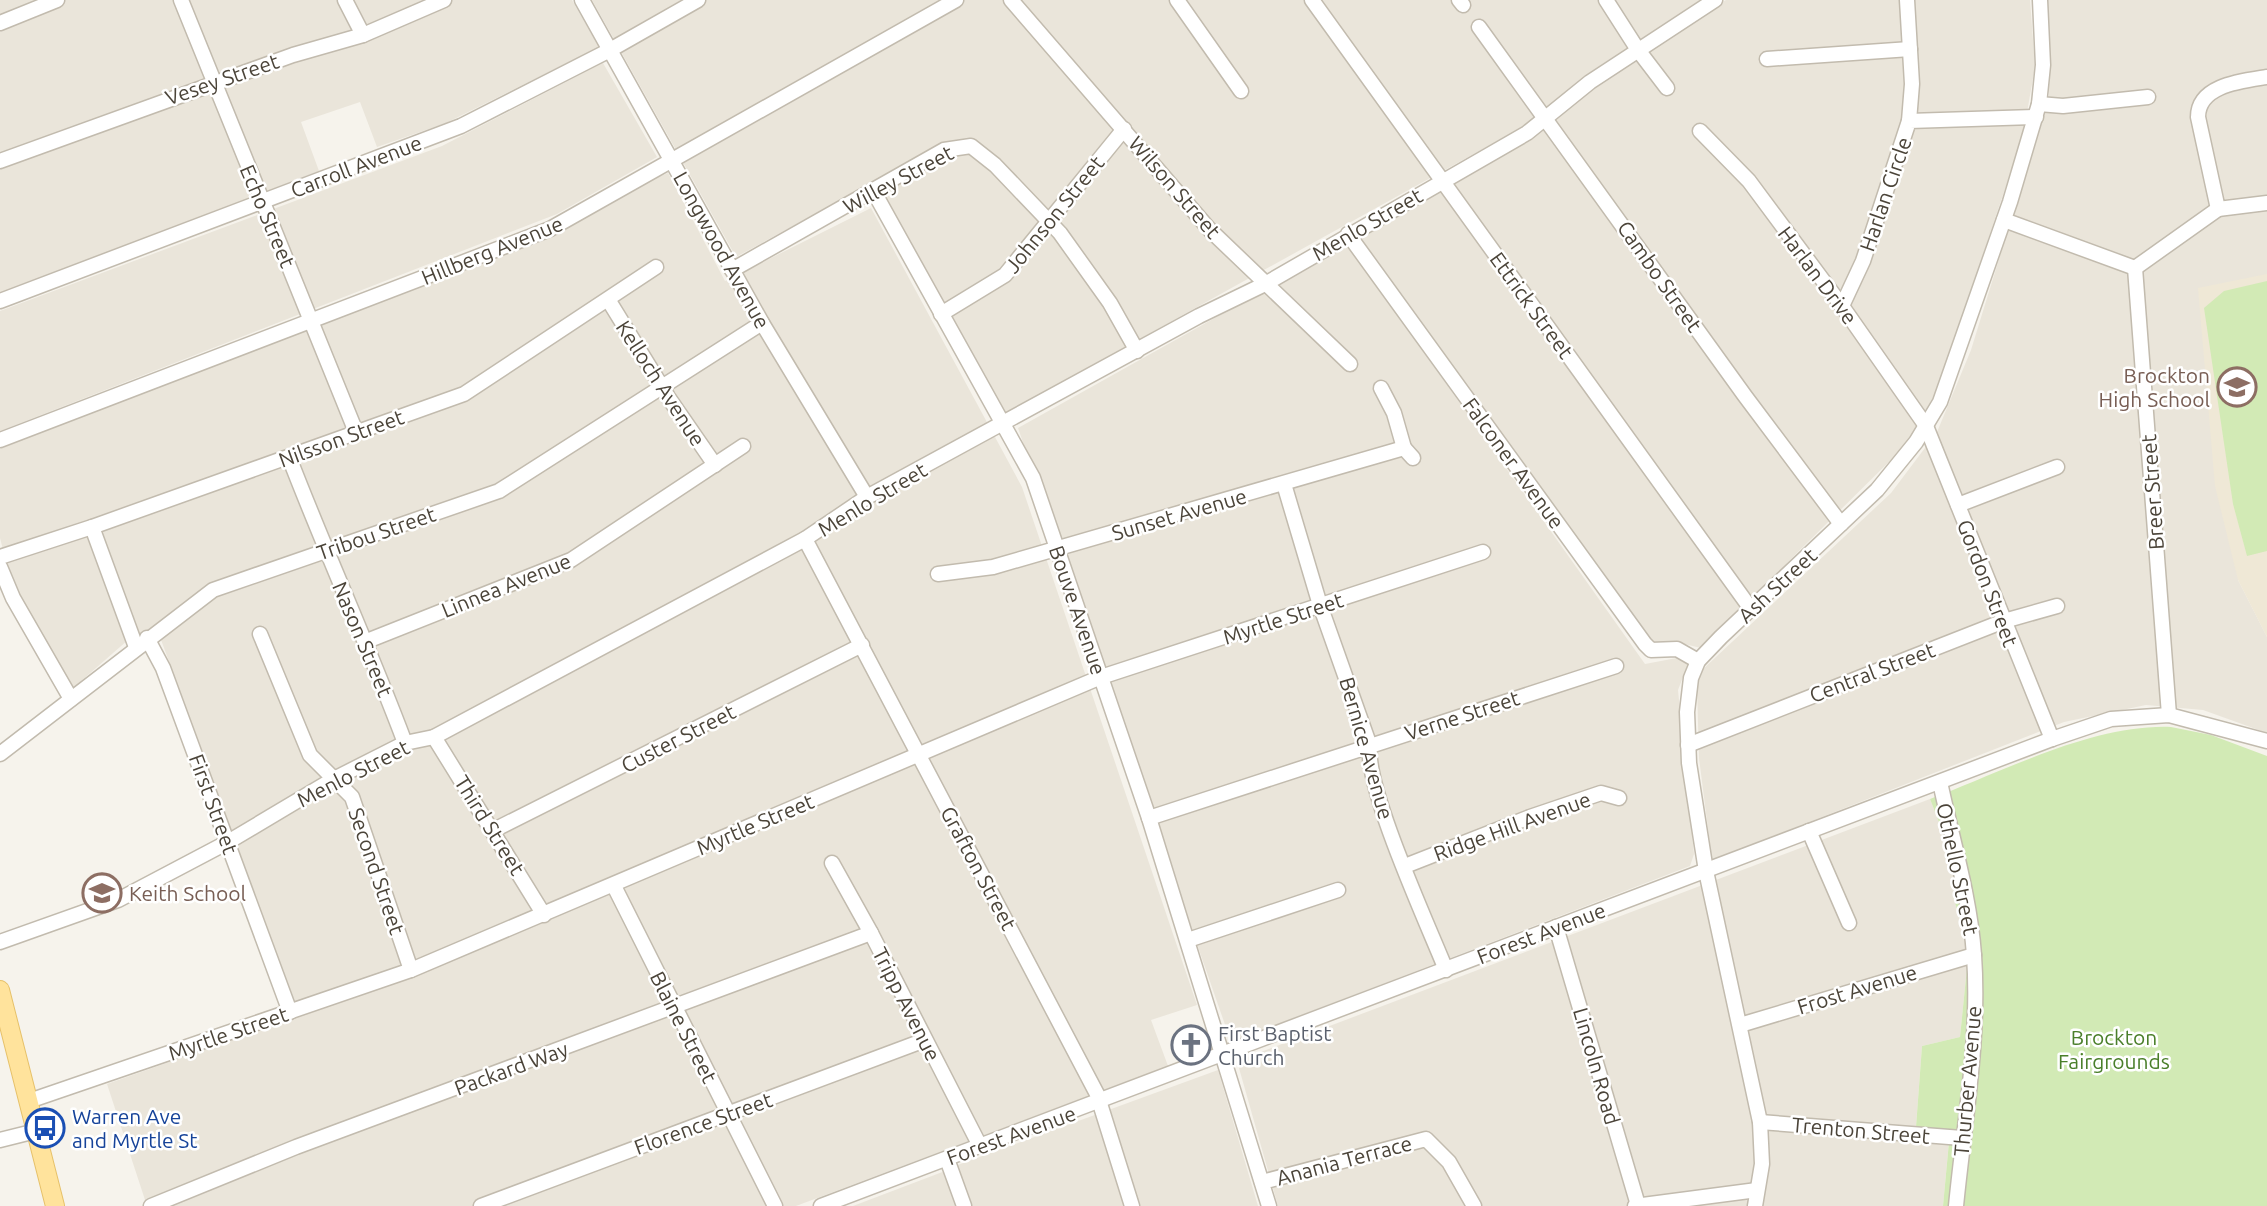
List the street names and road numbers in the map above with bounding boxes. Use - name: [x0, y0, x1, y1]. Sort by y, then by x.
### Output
- street label: Vesey Street: [162, 48, 282, 110]
- street label: Carroll Avenue: [287, 130, 425, 202]
- street label: Wilson Street: [1124, 131, 1226, 243]
- street label: Harlan Circle: [1854, 134, 1916, 254]
- street label: Willey Street: [839, 140, 957, 218]
- street label: Johnson Street: [1000, 151, 1108, 277]
- street label: Echo Street: [236, 161, 300, 271]
- street label: Longwood Avenue: [669, 167, 775, 333]
- street label: Menlo Street: [1308, 183, 1426, 265]
- street label: Hillberg Avenue: [418, 211, 566, 289]
- street label: Cambo Street: [1613, 216, 1707, 336]
- street label: Harlan Drive: [1773, 221, 1863, 329]
- street label: Ettrick Street: [1486, 247, 1578, 363]
- street label: Kelloch Avenue: [612, 316, 710, 450]
- street label: Falconer Avenue: [1459, 393, 1569, 533]
- street label: Nilsson Street: [275, 404, 407, 472]
- street label: Breer Street: [2136, 433, 2168, 551]
- street label: Menlo Street: [813, 457, 931, 541]
- street label: Sunset Avenue: [1109, 483, 1249, 545]
- street label: Tribou Street: [313, 501, 439, 565]
- street label: Gordon Street: [1953, 516, 2023, 650]
- street label: Bouve Avenue: [1045, 542, 1111, 678]
- street label: Ash Street: [1733, 543, 1821, 627]
- street label: Linnea Avenue: [438, 548, 574, 622]
- street label: Nason Street: [328, 578, 398, 700]
- street label: Myrtle Street: [1220, 587, 1346, 649]
- street label: Central Street: [1806, 637, 1938, 707]
- street label: Bernice Avenue: [1335, 674, 1399, 822]
- street label: Verne Street: [1402, 685, 1522, 745]
- street label: Custer Street: [617, 699, 739, 777]
- street label: Menlo Street: [293, 734, 413, 812]
- street label: First Street: [185, 751, 243, 857]
- street label: Third Street: [450, 771, 530, 879]
- street label: Ridge Hill Avenue: [1430, 786, 1594, 866]
- street label: Myrtle Street: [693, 789, 817, 859]
- street label: Othello Street: [1932, 801, 1984, 937]
- street label: Grafton Street: [936, 802, 1022, 934]
- street label: Second Street: [344, 805, 410, 937]
- street label: Forest Avenue: [1473, 897, 1609, 969]
- street label: Tripp Avenue: [868, 943, 946, 1065]
- street label: Frost Avenue: [1794, 959, 1920, 1019]
- street label: Blaine Street: [646, 967, 722, 1087]
- street label: Myrtle Street: [165, 1001, 291, 1065]
- street label: Lincoln Road: [1569, 1005, 1625, 1127]
- street label: Thurber Avenue: [1948, 1005, 1986, 1157]
- street label: Packard Way: [451, 1036, 571, 1100]
- street label: Florence Street: [631, 1087, 775, 1159]
- street label: Forest Avenue: [943, 1101, 1079, 1169]
- street label: Trenton Street: [1791, 1112, 1931, 1148]
- street label: Anania Terrace: [1274, 1130, 1414, 1190]

